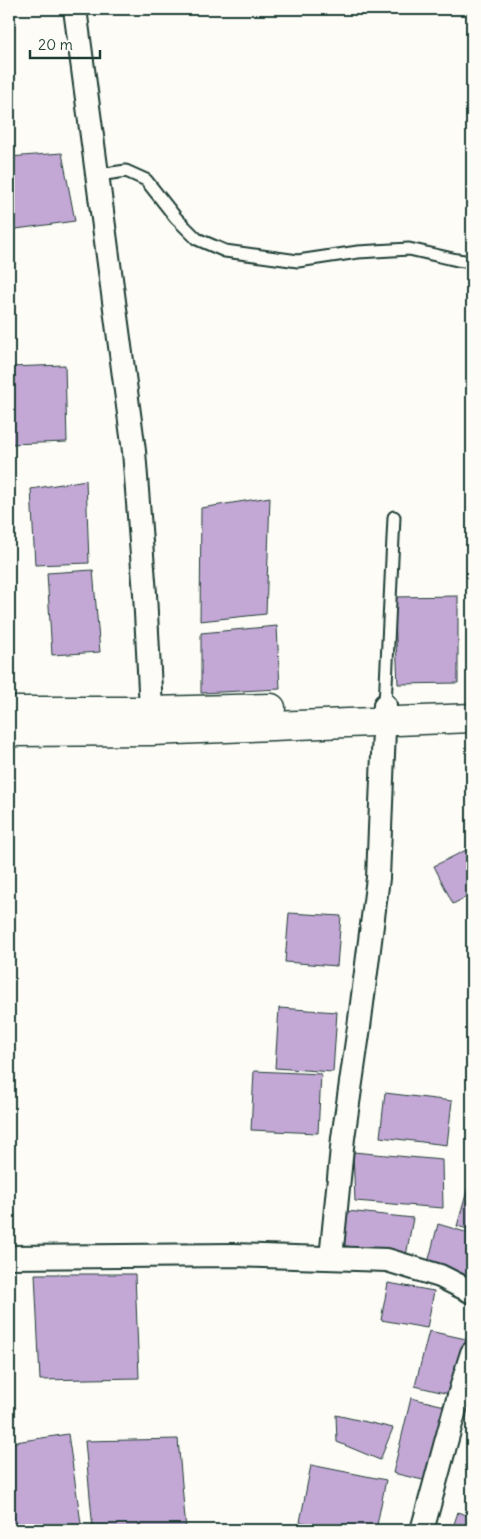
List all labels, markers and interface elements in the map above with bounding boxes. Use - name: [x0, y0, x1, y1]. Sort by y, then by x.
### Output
- scale bar: [30, 28, 100, 60]
- text: 20 m: [38, 35, 73, 54]

